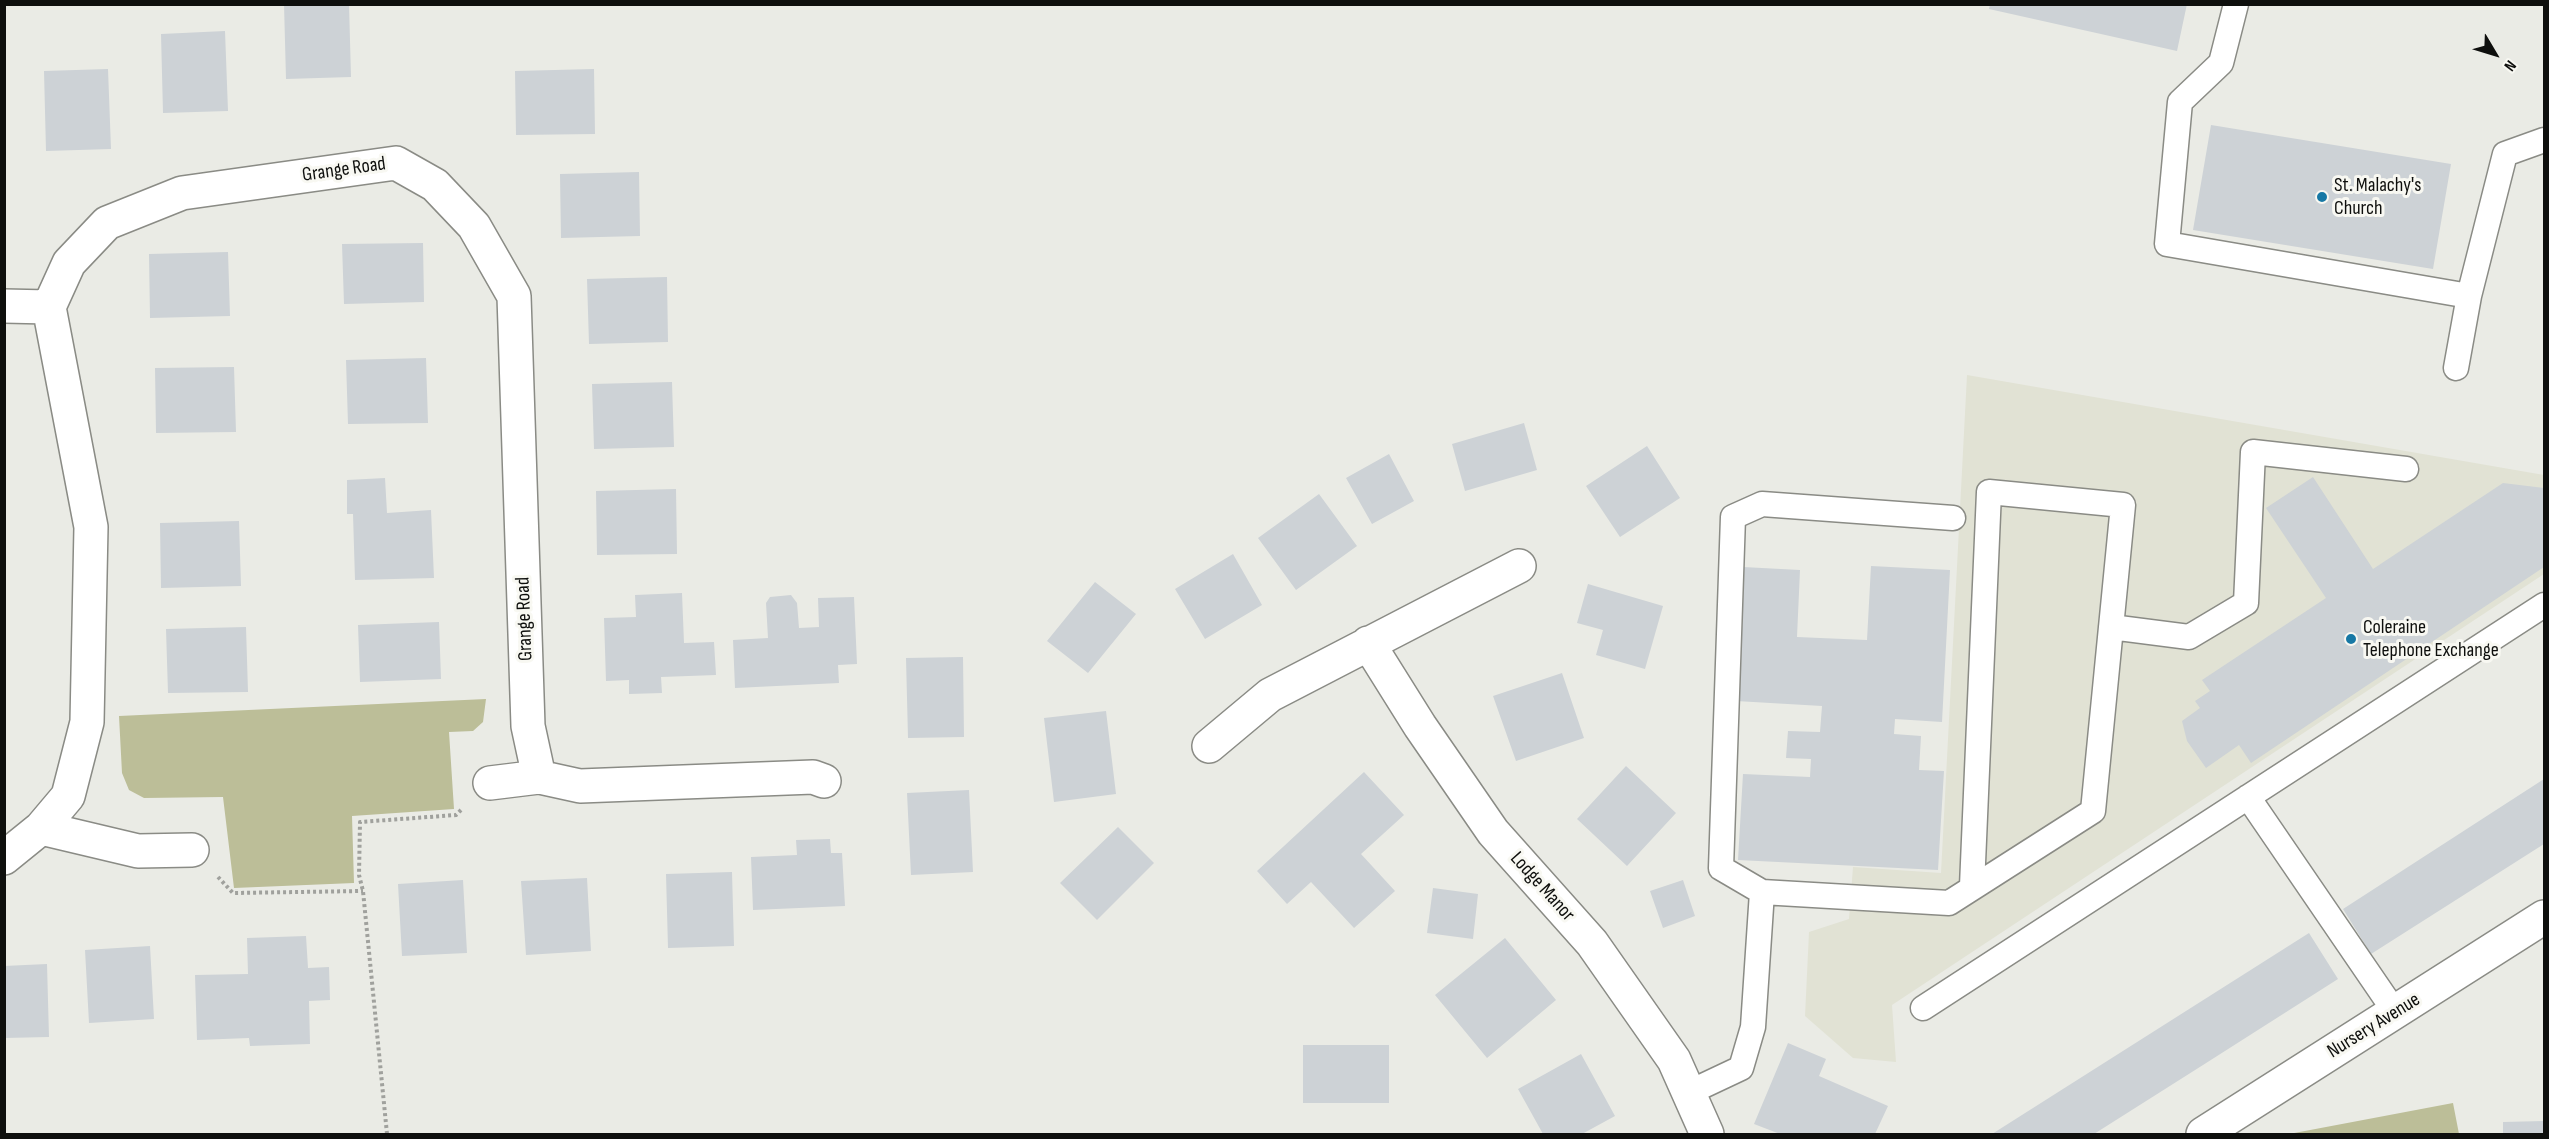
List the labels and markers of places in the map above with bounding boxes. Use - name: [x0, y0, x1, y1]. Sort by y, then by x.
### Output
- place label: St. Malachy's Church: [2334, 174, 2421, 221]
- marker: St. Malachy's Church: [2315, 190, 2329, 204]
- place label: Coleraine Telephone Exchange: [2363, 616, 2499, 663]
- marker: Coleraine Telephone Exchange: [2344, 632, 2358, 646]

